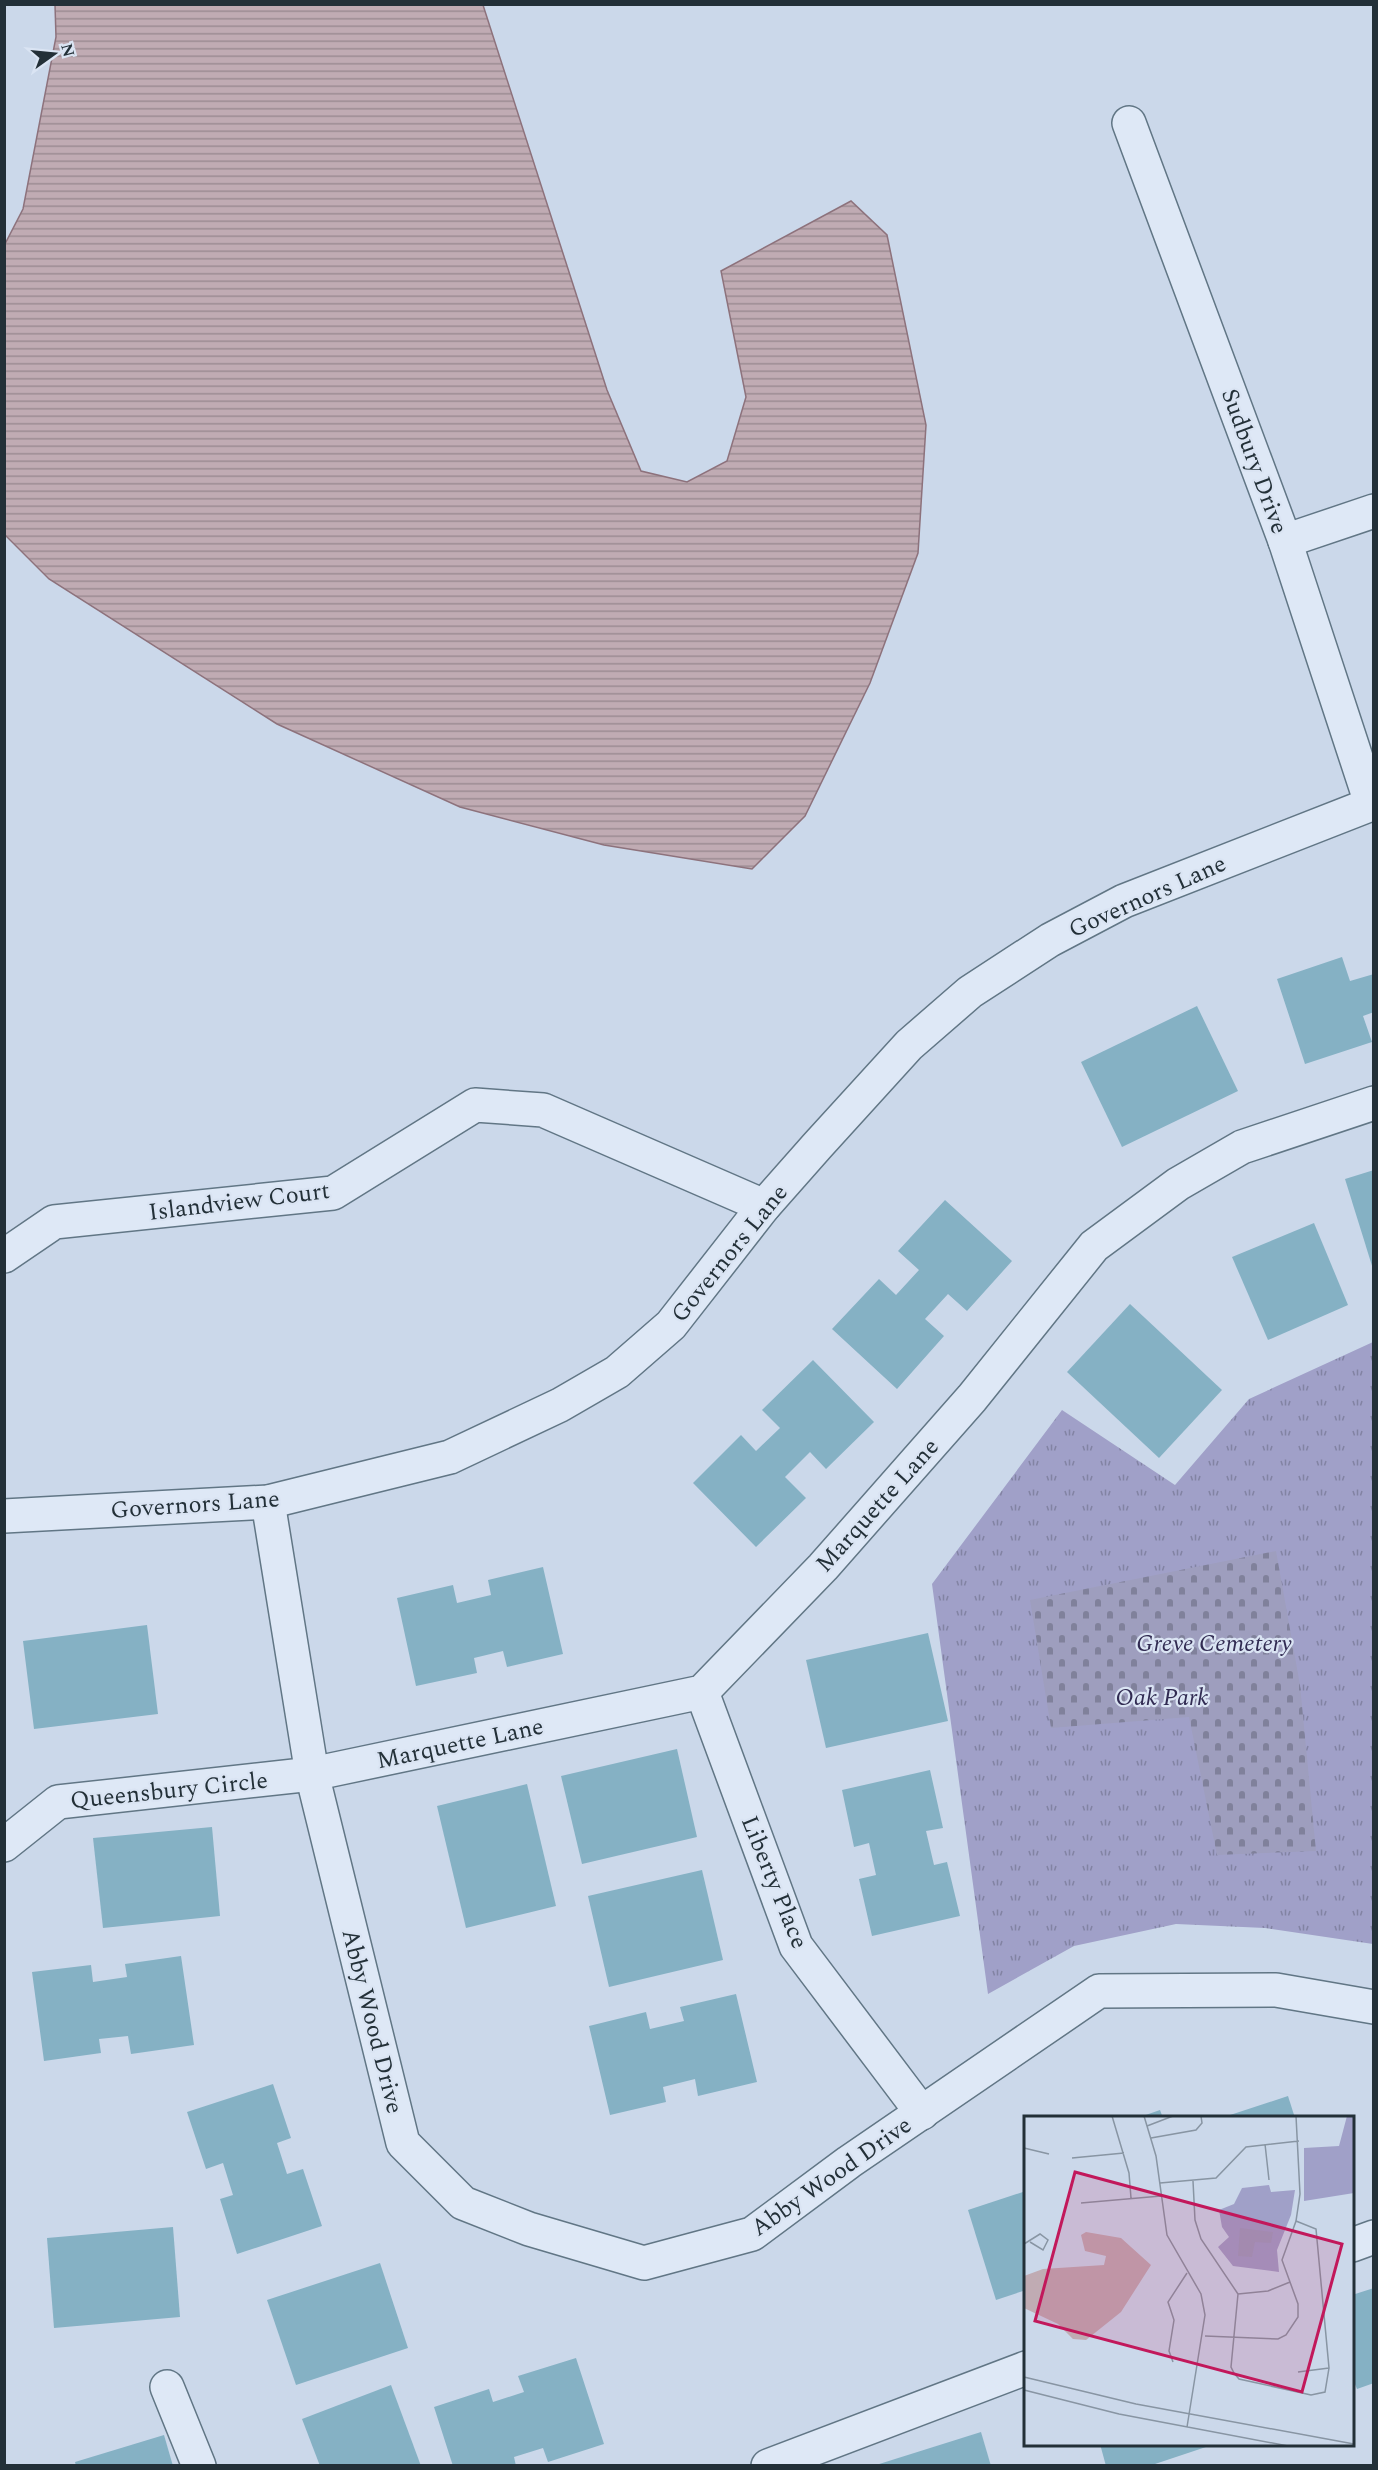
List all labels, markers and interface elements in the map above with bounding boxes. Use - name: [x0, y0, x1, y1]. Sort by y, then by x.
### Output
- north arrow: [24, 24, 84, 84]
- text: N: [54, 41, 81, 60]
- street label: Sudbury Drive: [1211, 384, 1297, 539]
- street label: Governors Lane: [1063, 846, 1232, 948]
- street label: Islandview Court: [146, 1173, 332, 1231]
- street label: Governors Lane: [662, 1176, 797, 1331]
- street label: Marquette Lane: [808, 1431, 948, 1581]
- street label: Governors Lane: [109, 1481, 281, 1529]
- park label: Greve Cemetery: [1136, 1626, 1292, 1662]
- park label: Oak Park: [1115, 1680, 1209, 1716]
- street label: Marquette Lane: [373, 1709, 547, 1779]
- street label: Queensbury Circle: [68, 1763, 270, 1819]
- street label: Liberty Place: [731, 1810, 817, 1954]
- street label: Abby Wood Drive: [332, 1925, 412, 2117]
- street label: Abby Wood Drive: [744, 2108, 919, 2246]
- inset map: [1024, 2116, 1354, 2446]

